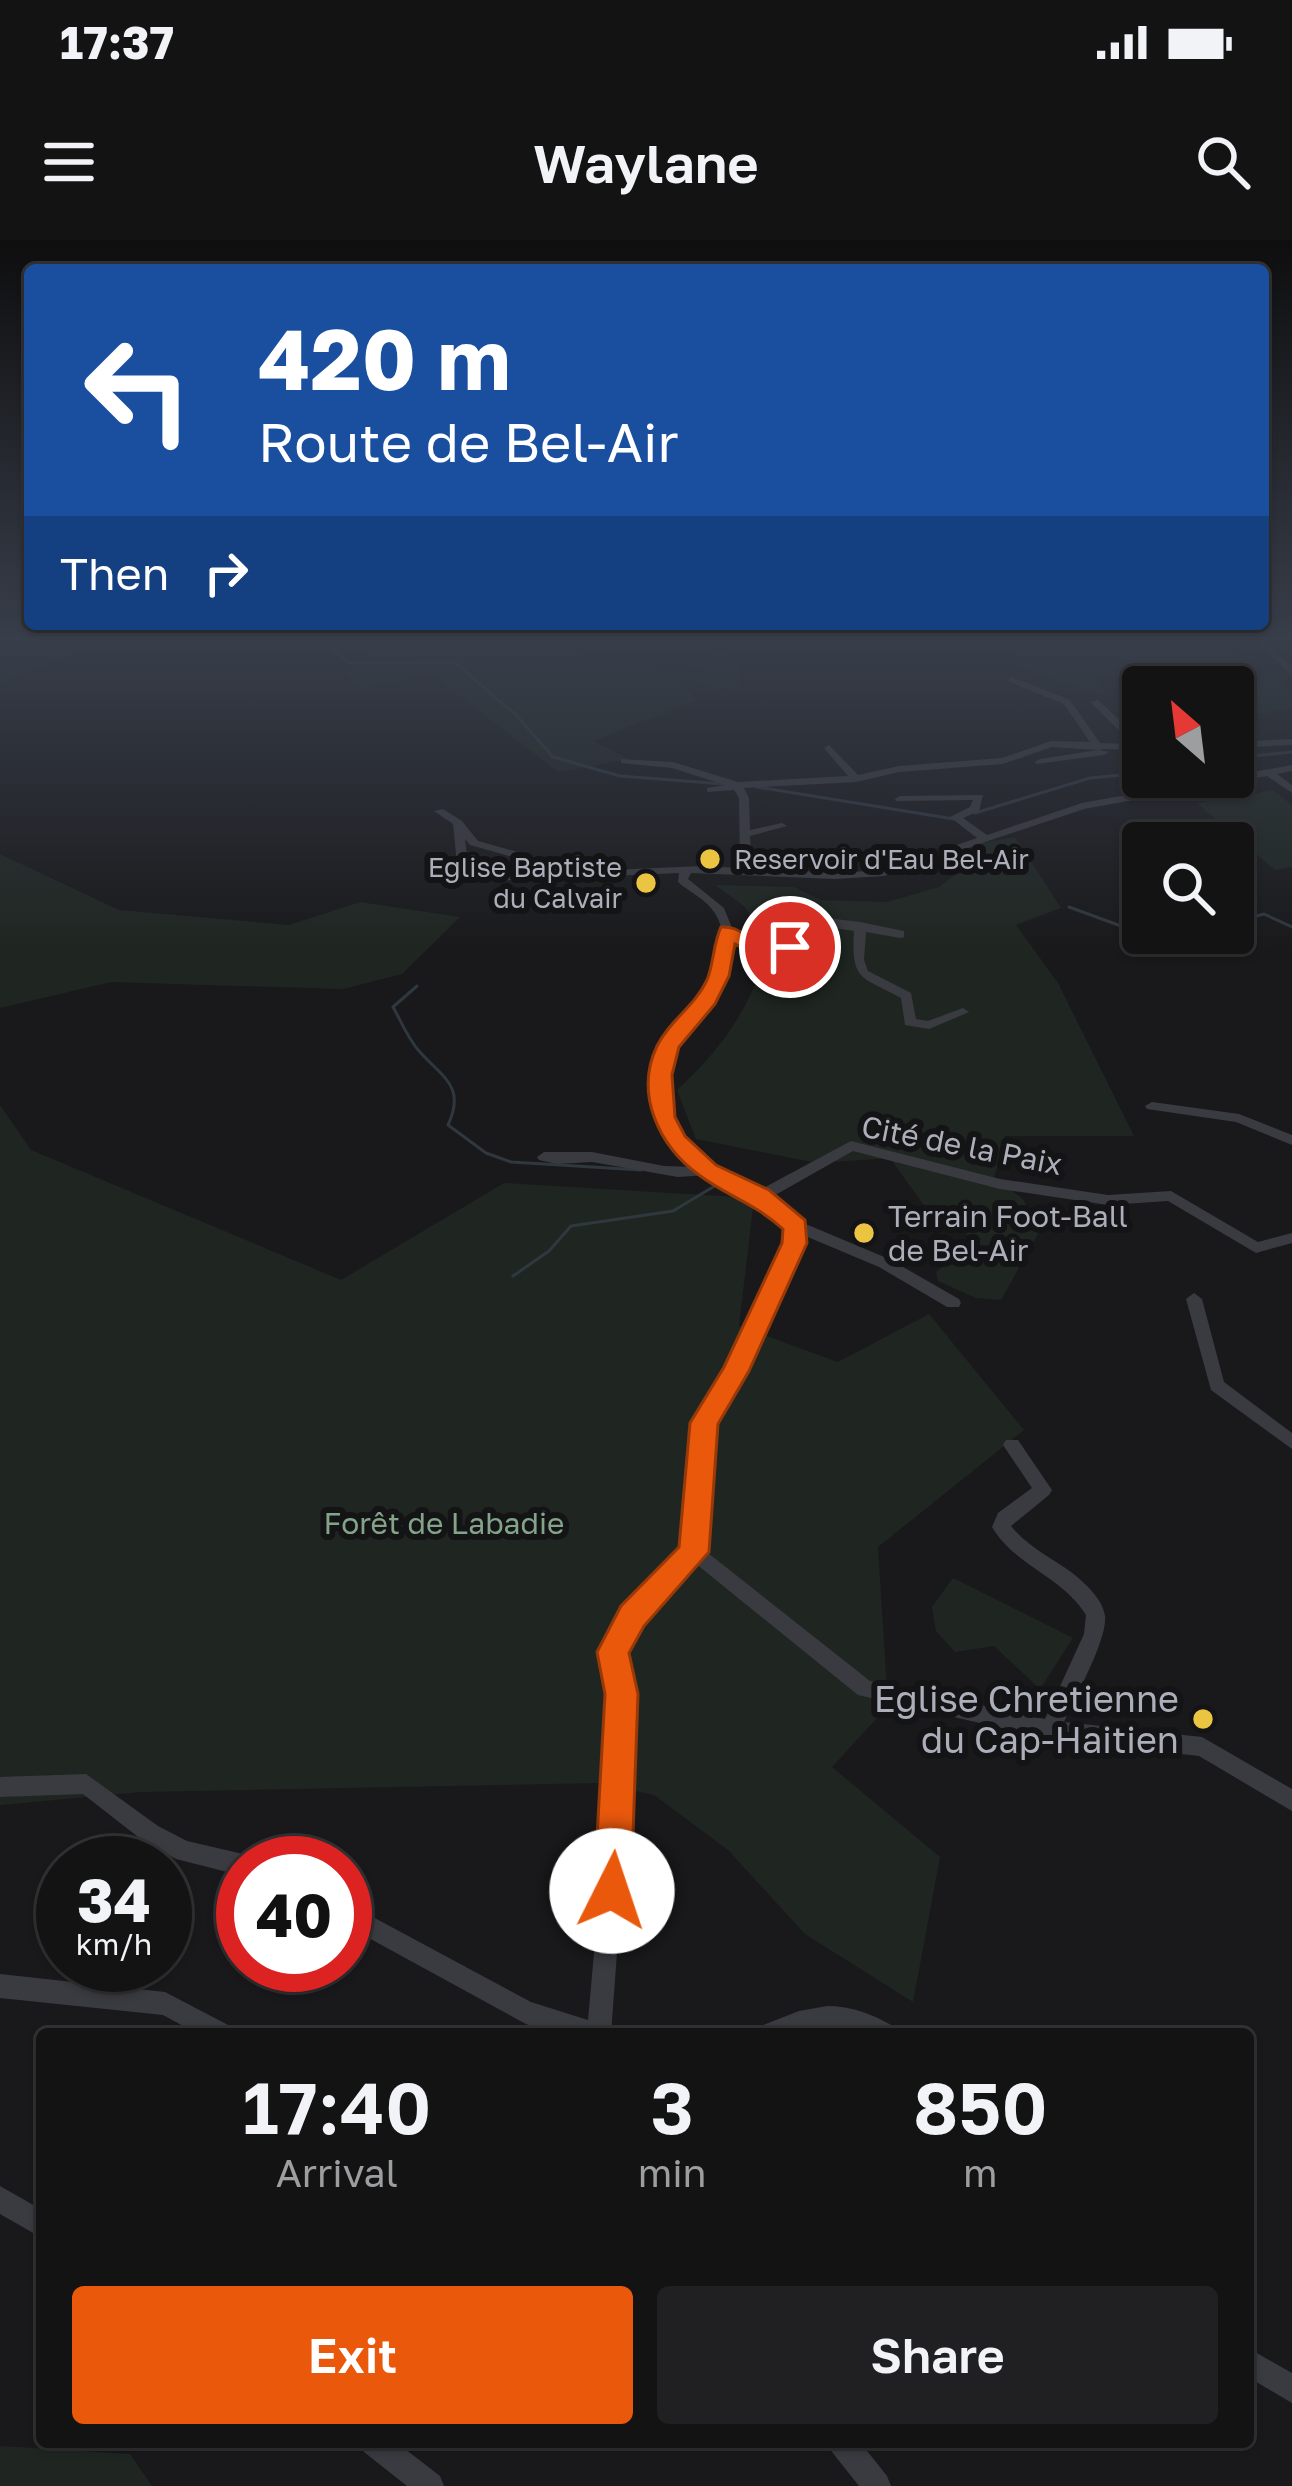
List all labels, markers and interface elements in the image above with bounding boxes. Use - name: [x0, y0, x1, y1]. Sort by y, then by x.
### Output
- text: 17:37: [60, 15, 174, 69]
- icon: menu: [36, 129, 102, 195]
- icon: search: [1190, 129, 1256, 195]
- text: Waylane: [533, 130, 759, 195]
- text: 420 m: [258, 308, 511, 408]
- icon: left: [60, 312, 216, 468]
- text: Route de Bel-Air: [258, 409, 679, 474]
- icon: right: [193, 540, 259, 606]
- text: Then: [60, 546, 169, 600]
- north arrow: [1122, 666, 1254, 798]
- map controls: [1122, 666, 1254, 954]
- button: search: [1122, 822, 1254, 954]
- place label: Reservoir d'Eau Bel-Air: [734, 843, 1029, 875]
- marker: Reservoir d'Eau Bel-Air: [697, 846, 723, 872]
- place label: Eglise Baptiste du Calvair: [428, 851, 622, 914]
- marker: Eglise Baptiste du Calvair: [633, 870, 659, 896]
- pin: [739, 896, 841, 998]
- icon: arrive: [757, 914, 823, 980]
- street label: Cité de la Paix: [859, 1108, 1065, 1182]
- place label: Terrain Foot-Ball de Bel-Air: [888, 1198, 1128, 1268]
- marker: Terrain Foot-Ball de Bel-Air: [851, 1220, 877, 1246]
- park label: Forêt de Labadie: [324, 1505, 564, 1541]
- place label: Eglise Chretienne du Cap-Haitien: [874, 1677, 1179, 1761]
- marker: Eglise Chretienne du Cap-Haitien: [1190, 1706, 1216, 1732]
- position arrow: [549, 1828, 675, 1954]
- speed limit sign: 40: [216, 1836, 372, 1992]
- text: 34: [77, 1863, 151, 1935]
- text: km/h: [76, 1926, 152, 1962]
- text: 17:40: [242, 2063, 431, 2150]
- text: 3: [650, 2063, 694, 2150]
- text: 850: [913, 2063, 1048, 2150]
- text: Arrival: [276, 2149, 398, 2196]
- text: min: [638, 2149, 707, 2196]
- text: m: [963, 2149, 998, 2196]
- button: Exit: [72, 2286, 633, 2424]
- button: Share: [657, 2286, 1218, 2424]

